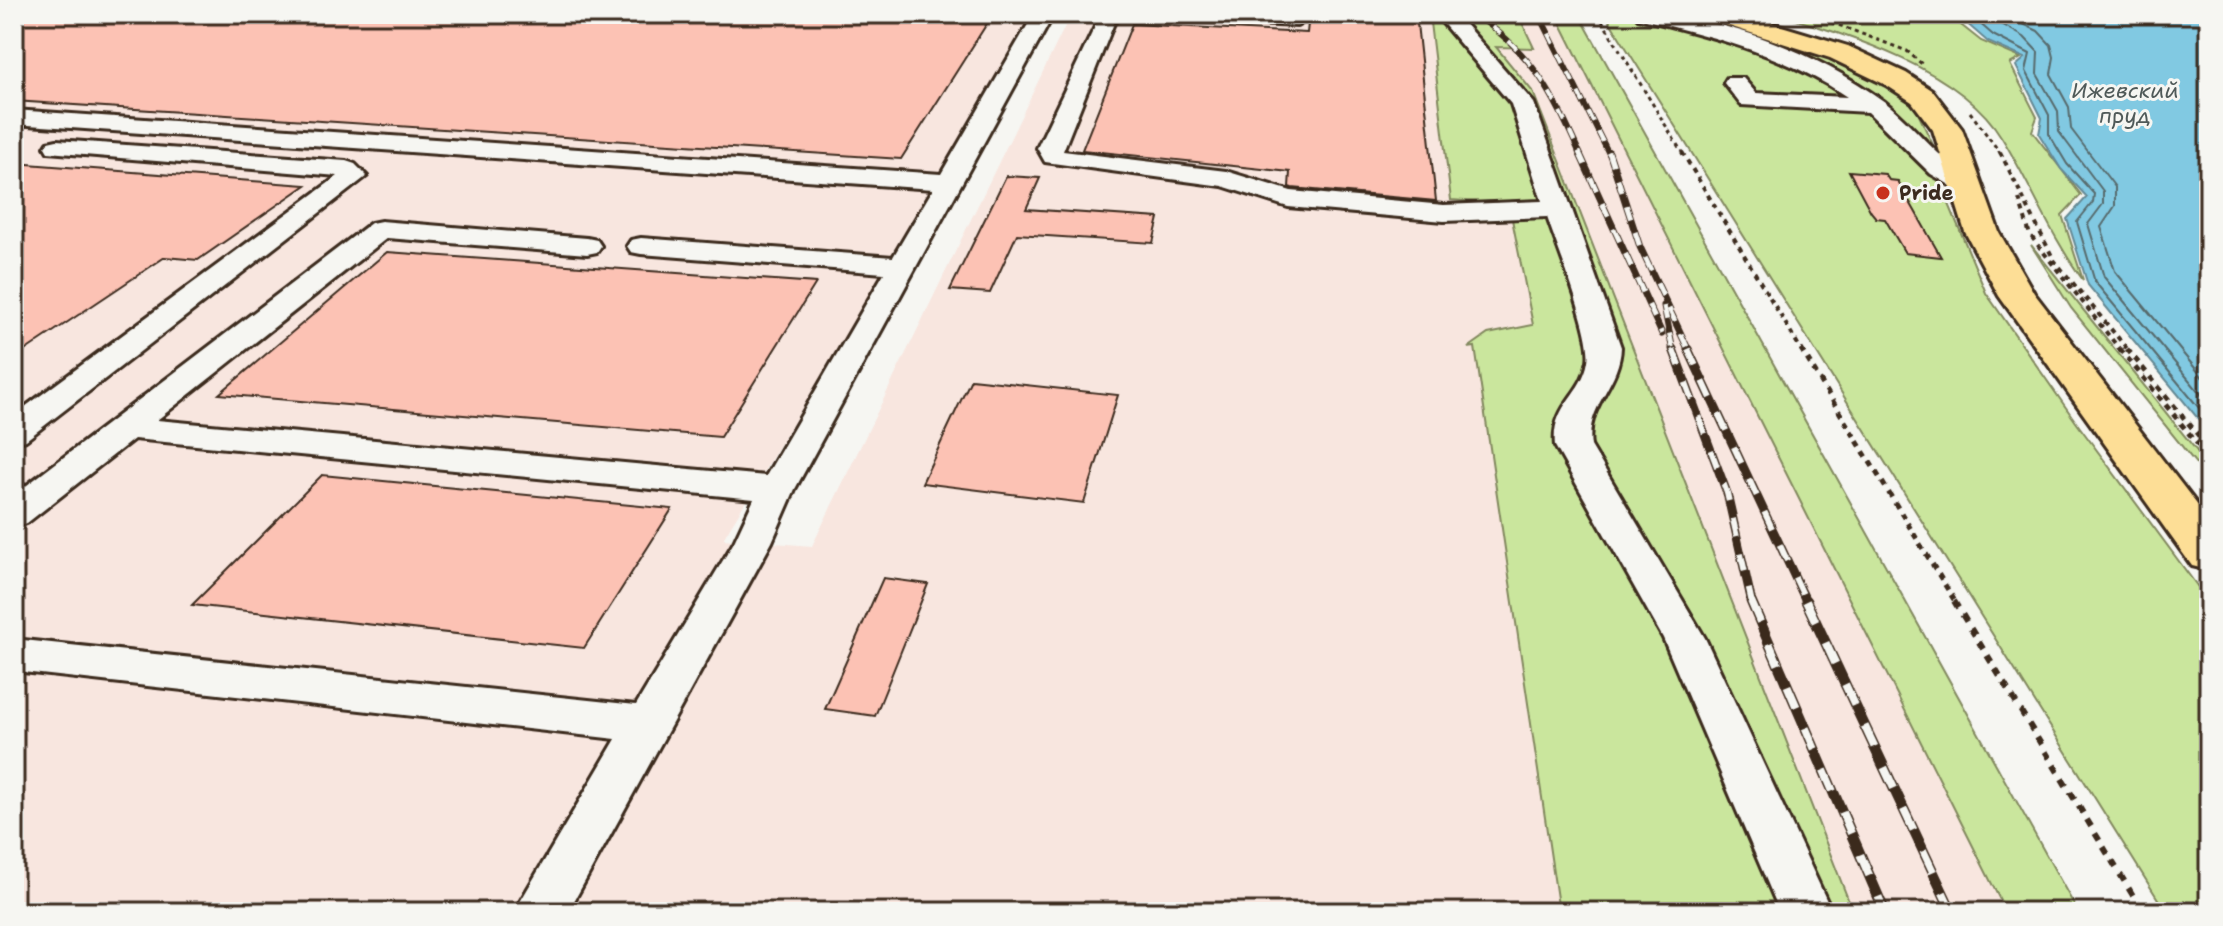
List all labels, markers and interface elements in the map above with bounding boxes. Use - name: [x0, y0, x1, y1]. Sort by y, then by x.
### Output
- water label: Ижевский пруд: [2071, 76, 2179, 130]
- place label: Pride: [1899, 180, 1954, 206]
- marker: Pride: [1874, 184, 1892, 202]

